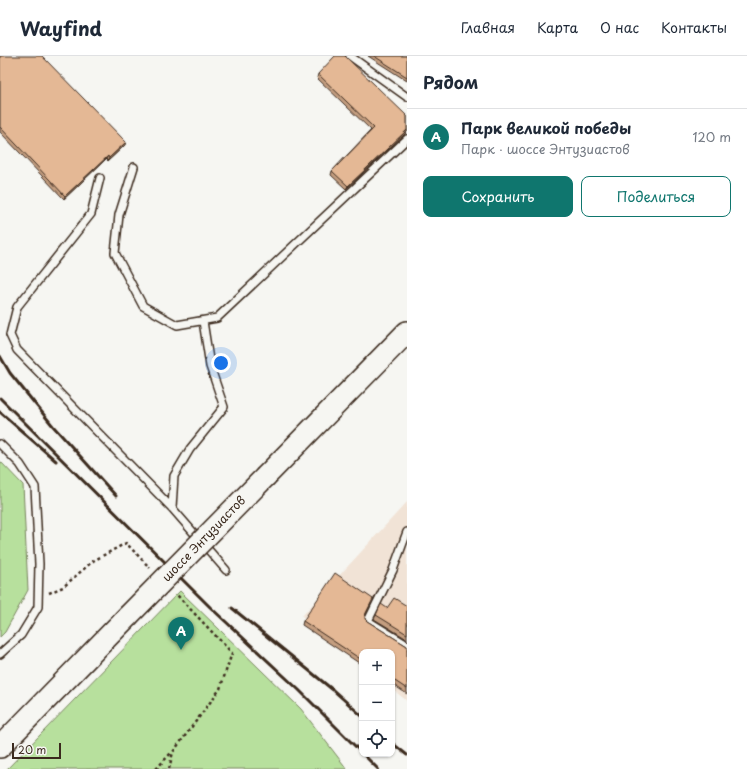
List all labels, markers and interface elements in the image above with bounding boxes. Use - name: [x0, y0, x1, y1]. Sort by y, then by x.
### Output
- text: Wayfind: [20, 14, 102, 42]
- text: Главная: [461, 17, 515, 38]
- text: Карта: [537, 17, 578, 38]
- text: О нас: [600, 17, 639, 38]
- text: Контакты: [661, 17, 727, 38]
- text: Рядом: [423, 69, 478, 95]
- text: Парк великой победы: [461, 116, 631, 139]
- text: A: [431, 127, 441, 146]
- text: 120 m: [692, 127, 731, 146]
- text: Парк · шоссе Энтузиастов: [461, 139, 630, 158]
- button: Сохранить: [423, 176, 573, 217]
- button: Поделиться: [581, 176, 731, 217]
- your location: [211, 353, 231, 373]
- street label: шоссе Энтузиастов: [157, 491, 249, 585]
- pin: A: [168, 617, 194, 650]
- map controls: [359, 649, 395, 757]
- button: +: [359, 649, 395, 685]
- button: −: [359, 685, 395, 721]
- button: locate: [359, 721, 395, 757]
- scale bar: [12, 741, 61, 760]
- text: 20 m: [18, 741, 46, 758]

